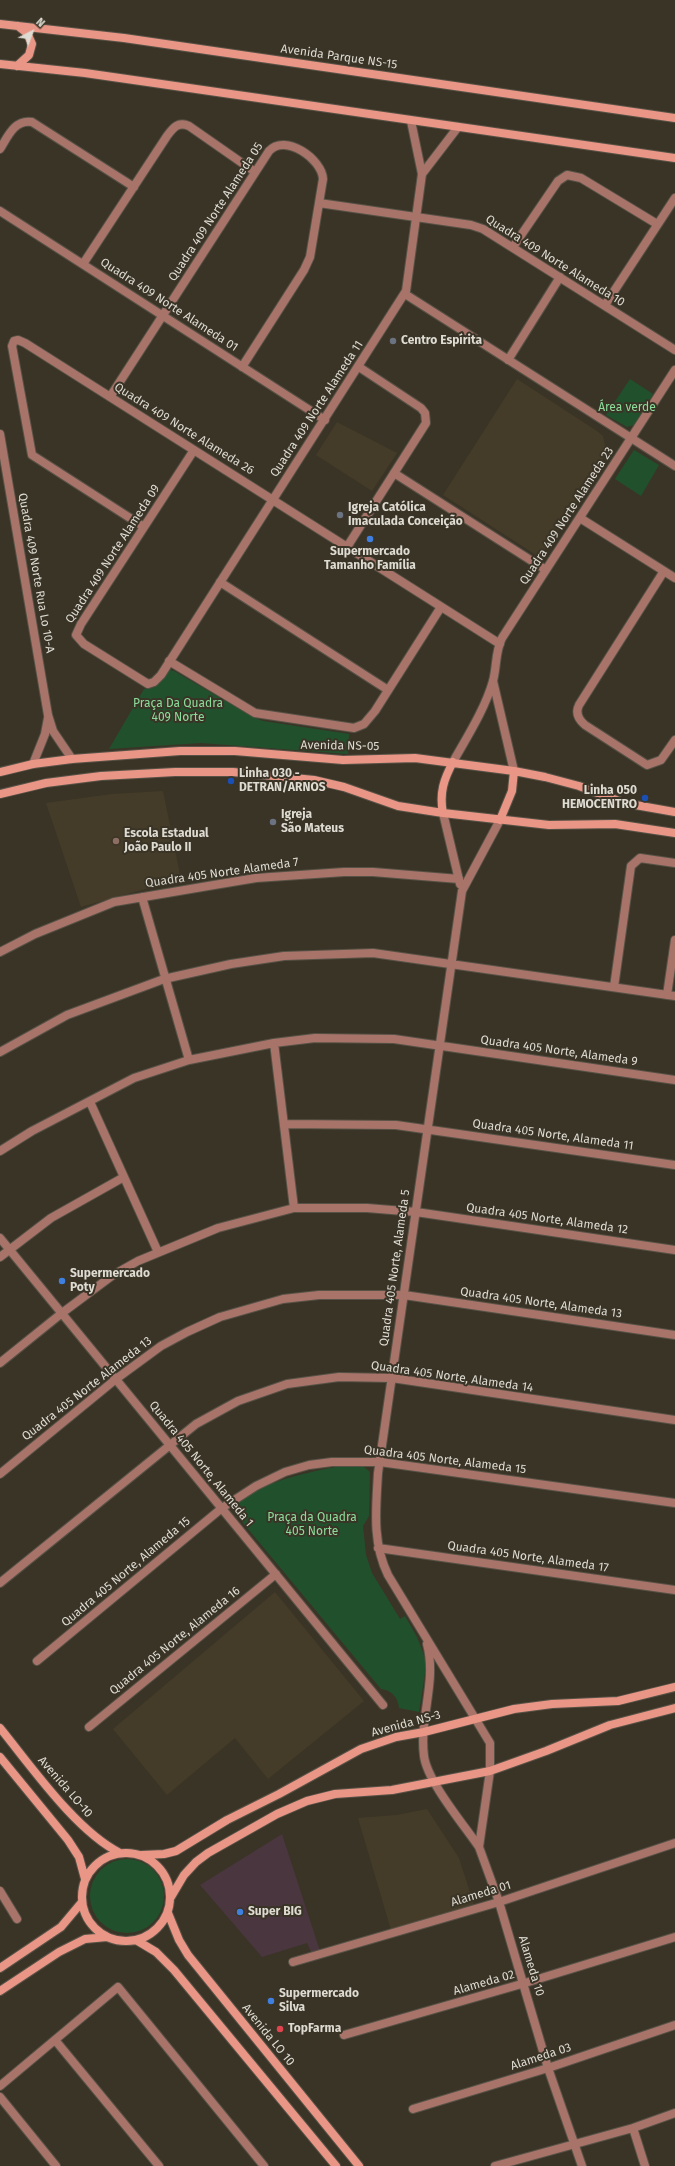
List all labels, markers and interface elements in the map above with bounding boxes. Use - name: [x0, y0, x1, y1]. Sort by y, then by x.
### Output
- north arrow: [12, 12, 52, 52]
- text: N: [33, 15, 47, 30]
- street label: Avenida Parque NS-15: [280, 42, 398, 72]
- street label: Quadra 409 Norte Alameda 05: [166, 140, 266, 284]
- street label: Quadra 409 Norte Alameda 10: [483, 212, 627, 310]
- street label: Quadra 409 Norte Alameda 01: [97, 255, 241, 355]
- place label: Centro Espírita: [401, 334, 482, 348]
- marker: Centro Espírita: [388, 336, 398, 346]
- street label: Quadra 409 Norte Alameda 11: [267, 338, 367, 480]
- street label: Quadra 409 Norte Alameda 26: [112, 380, 256, 478]
- park label: Área verde: [598, 401, 656, 415]
- street label: Quadra 409 Norte Alameda 23: [517, 444, 617, 588]
- street label: Quadra 409 Norte Alameda 09: [63, 482, 163, 626]
- street label: Quadra 409 Norte Rua Lo 10-A: [15, 492, 57, 654]
- place label: Igreja Católica Imaculada Conceição: [348, 501, 463, 529]
- marker: Igreja Católica Imaculada Conceição: [335, 510, 345, 520]
- marker: Supermercado Tamanho Família: [365, 534, 375, 544]
- place label: Supermercado Tamanho Família: [324, 545, 416, 573]
- park label: Praça Da Quadra 409 Norte: [133, 697, 223, 725]
- street label: Avenida NS-05: [300, 738, 380, 754]
- place label: Linha 030 - DETRAN/ARNOS: [239, 767, 326, 795]
- marker: Linha 030 - DETRAN/ARNOS: [226, 776, 236, 786]
- place label: Linha 050 HEMOCENTRO: [562, 784, 637, 812]
- marker: Linha 050 HEMOCENTRO: [640, 793, 650, 803]
- place label: Igreja São Mateus: [281, 808, 344, 836]
- marker: Igreja São Mateus: [268, 817, 278, 827]
- place label: Escola Estadual João Paulo II: [124, 827, 209, 855]
- marker: Escola Estadual João Paulo II: [111, 836, 121, 846]
- street label: Quadra 405 Norte Alameda 7: [144, 855, 300, 891]
- street label: Quadra 405 Norte, Alameda 9: [480, 1033, 638, 1069]
- street label: Quadra 405 Norte, Alameda 11: [472, 1117, 634, 1153]
- street label: Quadra 405 Norte, Alameda 5: [377, 1189, 413, 1347]
- street label: Quadra 405 Norte, Alameda 12: [465, 1201, 629, 1237]
- place label: Supermercado Poty: [70, 1267, 150, 1295]
- marker: Supermercado Poty: [57, 1276, 67, 1286]
- street label: Quadra 405 Norte, Alameda 13: [459, 1285, 623, 1321]
- street label: Quadra 405 Norte Alameda 13: [19, 1334, 155, 1444]
- street label: Quadra 405 Norte, Alameda 14: [370, 1358, 534, 1396]
- street label: Quadra 405 Norte, Alameda 1: [146, 1398, 256, 1530]
- street label: Quadra 405 Norte, Alameda 15: [363, 1443, 527, 1477]
- park label: Praça da Quadra 405 Norte: [267, 1511, 357, 1539]
- street label: Quadra 405 Norte, Alameda 15: [59, 1514, 193, 1630]
- street label: Quadra 405 Norte, Alameda 17: [446, 1539, 610, 1575]
- street label: Quadra 405 Norte, Alameda 16: [107, 1584, 243, 1698]
- street label: Avenida NS-3: [370, 1708, 442, 1740]
- street label: Avenida LO-10: [35, 1754, 95, 1820]
- street label: Alameda 01: [449, 1878, 513, 1910]
- place label: Super BIG: [248, 1905, 302, 1919]
- marker: Super BIG: [235, 1907, 245, 1917]
- street label: Alameda 10: [515, 1934, 547, 1998]
- street label: Alameda 02: [452, 1967, 516, 1999]
- place label: Supermercado Silva: [279, 1987, 359, 2015]
- marker: Supermercado Silva: [266, 1996, 276, 2006]
- street label: Avenida LO 10: [239, 2001, 297, 2069]
- place label: TopFarma: [288, 2022, 341, 2036]
- marker: TopFarma: [275, 2024, 285, 2034]
- street label: Alameda 03: [509, 2040, 573, 2074]

